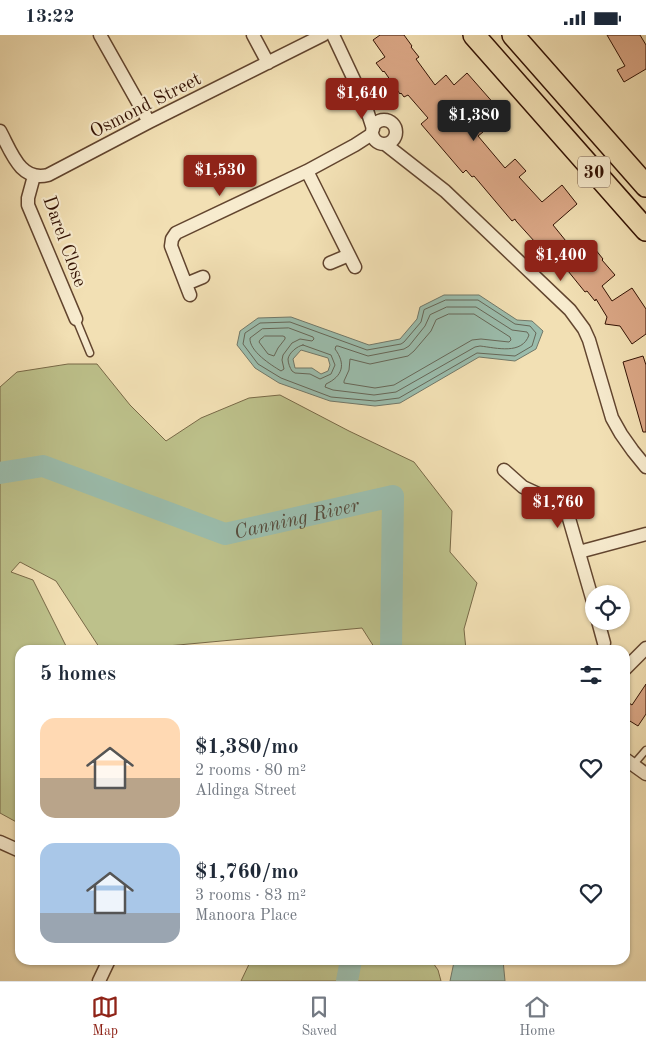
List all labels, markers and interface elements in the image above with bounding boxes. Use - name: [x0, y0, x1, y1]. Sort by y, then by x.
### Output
- text: 13:22: [25, 8, 74, 27]
- street label: Osmond Street: [88, 70, 205, 142]
- pin: $1,640: [321, 77, 403, 120]
- text: $1,640: [337, 86, 387, 102]
- pin: $1,380: [433, 99, 515, 142]
- text: $1,380: [449, 108, 499, 124]
- pin: $1,530: [179, 155, 261, 197]
- road number: 30: [578, 156, 610, 187]
- text: $1,530: [195, 163, 245, 179]
- street label: Darel Close: [38, 194, 89, 290]
- pin: $1,400: [520, 239, 602, 282]
- text: $1,400: [536, 248, 586, 264]
- pin: $1,760: [517, 487, 599, 529]
- text: $1,760: [533, 495, 583, 511]
- water label: Canning River: [232, 496, 362, 544]
- map controls: [585, 585, 630, 630]
- button: locate: [585, 585, 630, 630]
- icon: filters: [577, 661, 605, 689]
- text: 5 homes: [40, 664, 116, 685]
- text: $1,380/mo: [195, 737, 299, 758]
- icon: home: [80, 738, 140, 798]
- icon: heart: [577, 754, 605, 782]
- text: 2 rooms · 80 m²: [195, 763, 306, 779]
- text: Aldinga Street: [195, 783, 296, 799]
- text: $1,760/mo: [195, 862, 299, 883]
- icon: home: [80, 863, 140, 923]
- icon: heart: [577, 879, 605, 907]
- text: 3 rooms · 83 m²: [195, 888, 306, 904]
- text: Manoora Place: [195, 908, 297, 924]
- tab: Map: [91, 993, 119, 1040]
- tab: Saved: [301, 993, 337, 1040]
- tab: Home: [519, 993, 555, 1040]

